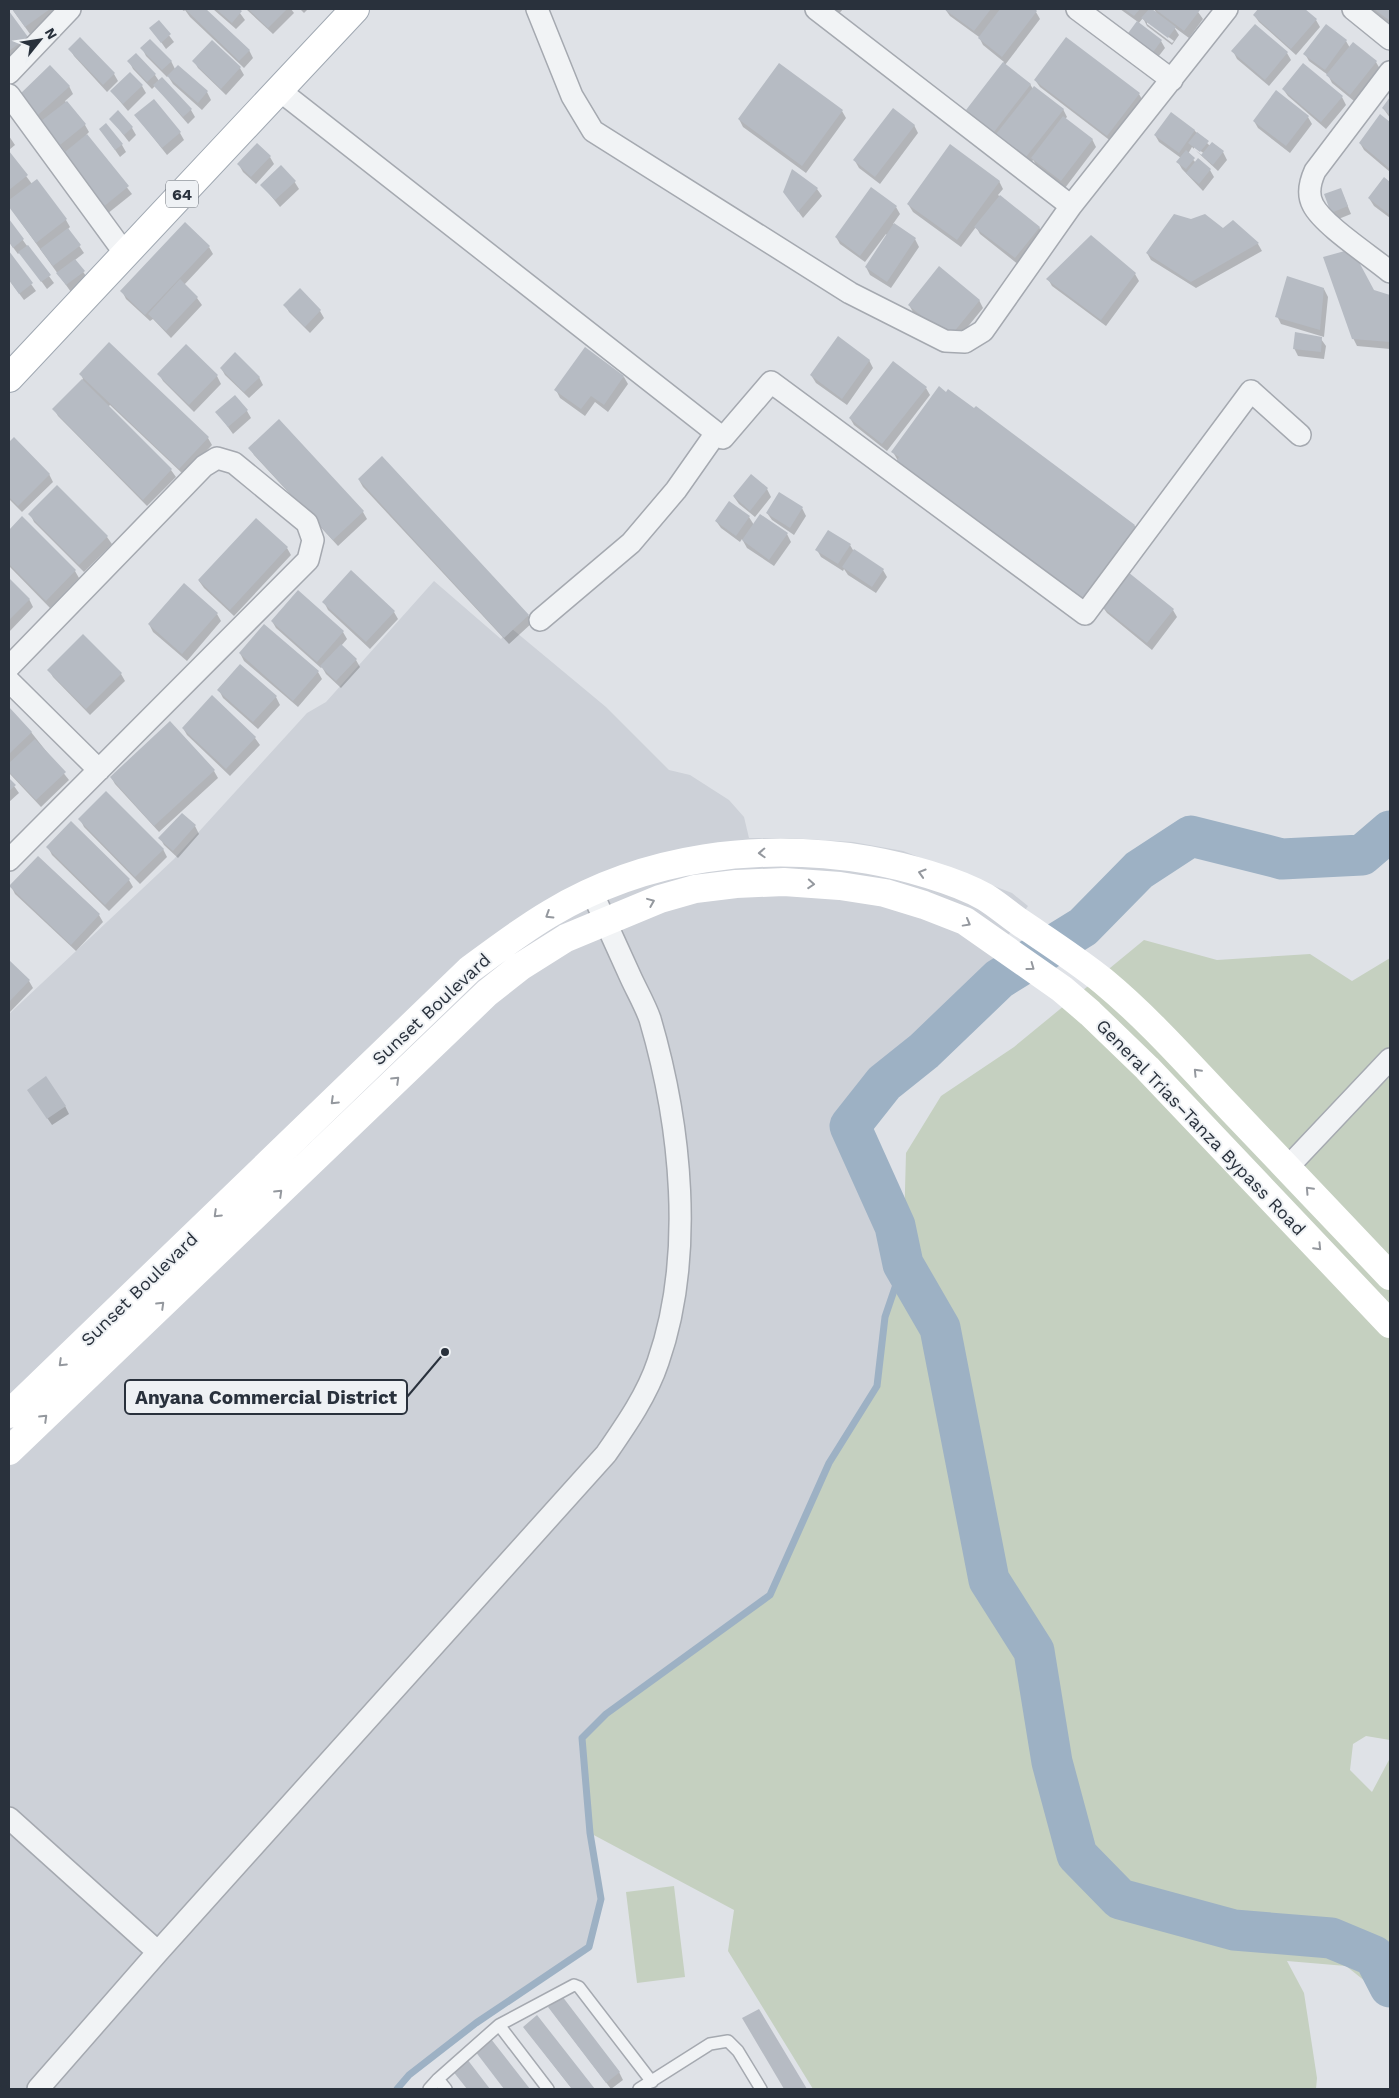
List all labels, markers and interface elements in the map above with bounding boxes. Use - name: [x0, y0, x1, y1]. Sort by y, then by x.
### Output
- north arrow: [15, 15, 65, 65]
- text: N: [42, 25, 61, 42]
- road number: 64: [166, 180, 198, 208]
- one-way arrow: [757, 848, 765, 858]
- one-way arrow: [918, 869, 927, 879]
- one-way arrow: [807, 878, 815, 889]
- one-way arrow: [646, 898, 654, 908]
- one-way arrow: [545, 909, 554, 918]
- one-way arrow: [962, 917, 971, 927]
- street label: Sunset Boulevard: [368, 949, 494, 1069]
- one-way arrow: [1025, 961, 1035, 970]
- street label: General Trias–Tanza Bypass Road: [1092, 1015, 1310, 1239]
- one-way arrow: [1193, 1069, 1202, 1078]
- one-way arrow: [390, 1077, 399, 1086]
- one-way arrow: [330, 1095, 339, 1104]
- one-way arrow: [1306, 1187, 1315, 1196]
- one-way arrow: [273, 1190, 282, 1199]
- one-way arrow: [213, 1208, 222, 1217]
- street label: Sunset Boulevard: [76, 1228, 202, 1350]
- one-way arrow: [1312, 1242, 1321, 1251]
- one-way arrow: [156, 1302, 165, 1311]
- one-way arrow: [59, 1357, 68, 1366]
- callout: Anyana Commercial District: [125, 1380, 407, 1414]
- text: Anyana Commercial District: [135, 1386, 398, 1409]
- one-way arrow: [38, 1415, 47, 1424]

